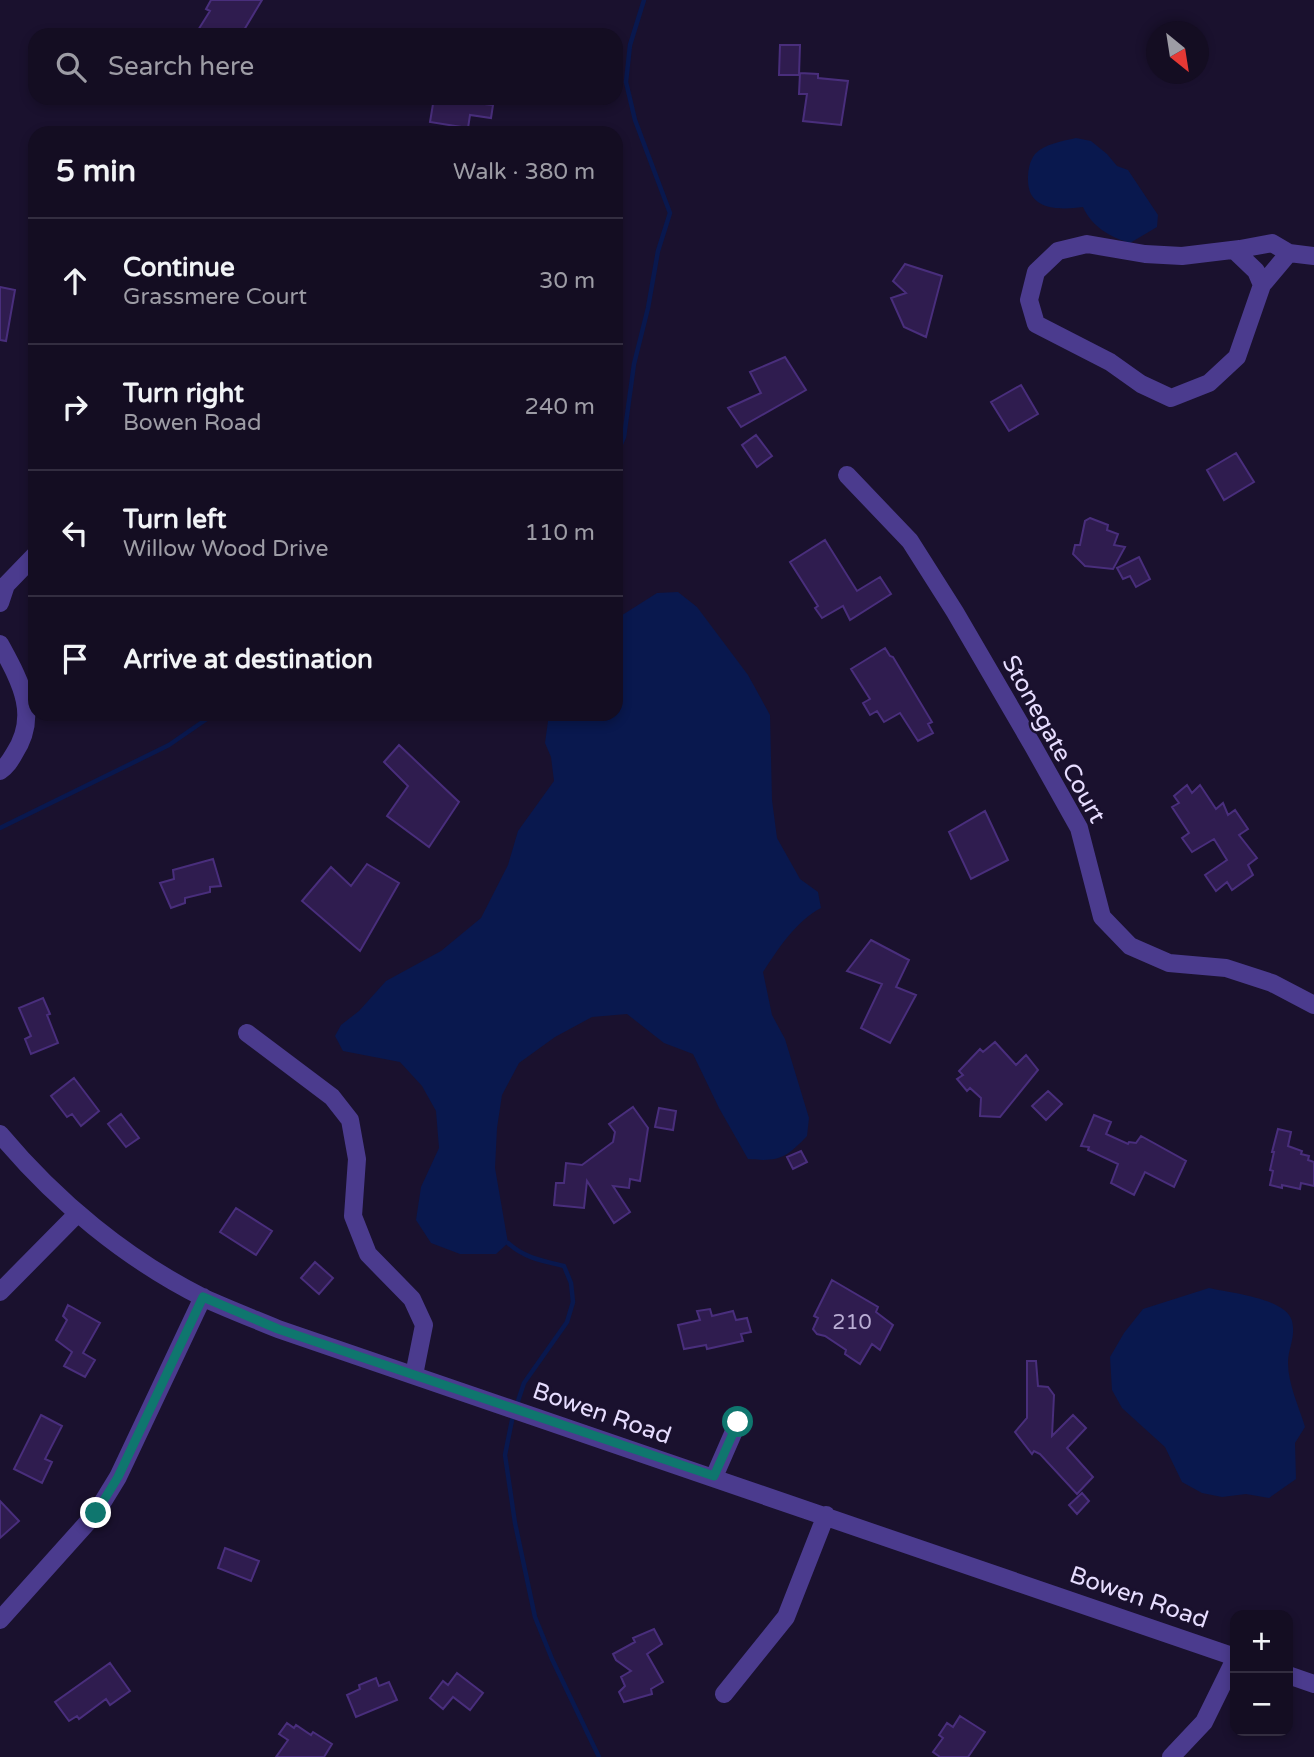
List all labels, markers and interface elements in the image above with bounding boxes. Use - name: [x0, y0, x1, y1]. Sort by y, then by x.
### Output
- north arrow: [1146, 21, 1209, 84]
- search box: [28, 28, 623, 105]
- icon: search: [52, 48, 90, 86]
- text: Search here: [108, 51, 254, 82]
- text: 5 min: [56, 153, 136, 190]
- text: Walk · 380 m: [453, 158, 595, 186]
- text: Continue: [123, 252, 235, 283]
- icon: ahead: [56, 262, 94, 300]
- text: 30 m: [539, 267, 595, 295]
- text: Grassmere Court: [123, 283, 307, 311]
- text: Turn right: [123, 378, 244, 409]
- icon: right: [56, 388, 94, 426]
- text: 240 m: [525, 393, 595, 421]
- text: Bowen Road: [123, 409, 262, 437]
- text: Turn left: [123, 504, 226, 535]
- icon: left: [56, 514, 94, 552]
- text: 110 m: [525, 519, 595, 547]
- text: Willow Wood Drive: [123, 535, 329, 563]
- icon: arrive: [56, 640, 94, 678]
- text: Arrive at destination: [123, 644, 373, 675]
- street label: Stonegate Court: [996, 650, 1112, 828]
- house number: 210: [832, 1310, 872, 1335]
- street label: Bowen Road: [529, 1376, 675, 1451]
- route start: [722, 1406, 753, 1437]
- route end: [80, 1497, 111, 1528]
- street label: Bowen Road: [1066, 1560, 1212, 1635]
- map controls: [1230, 1610, 1293, 1736]
- button: +: [1230, 1610, 1293, 1673]
- button: −: [1230, 1673, 1293, 1736]

